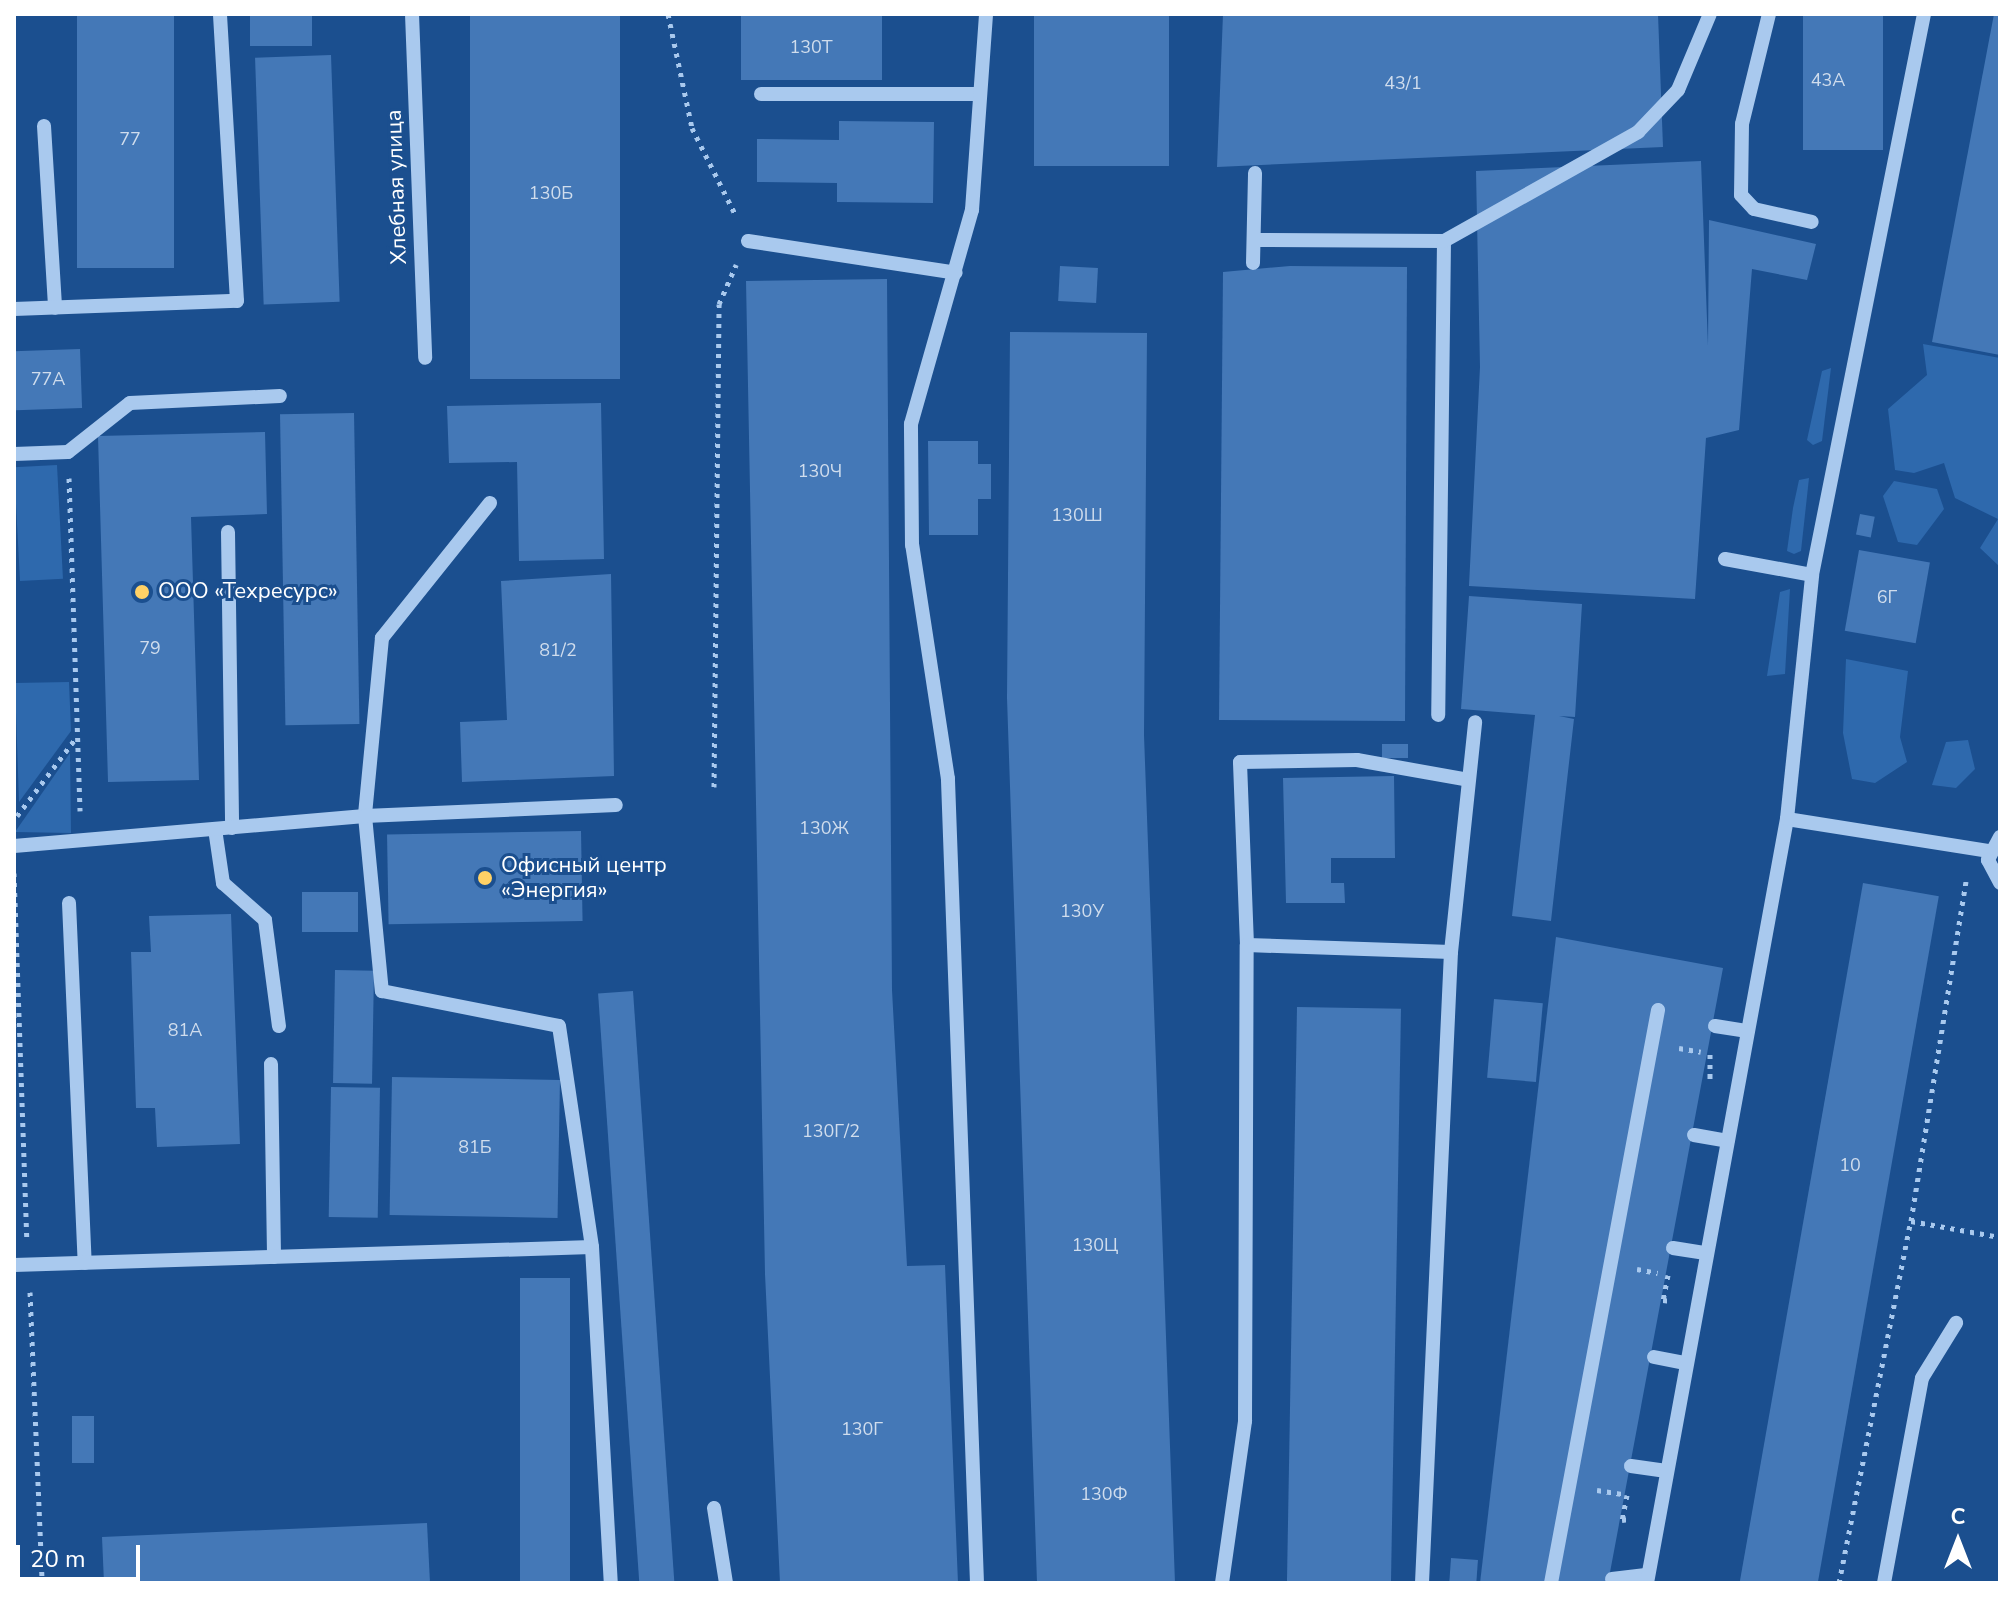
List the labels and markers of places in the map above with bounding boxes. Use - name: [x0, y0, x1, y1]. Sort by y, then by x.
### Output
- place label: ООО «Техресурс»: [158, 579, 338, 605]
- marker: ООО «Техресурс»: [133, 583, 151, 601]
- place label: Офисный центр «Энергия»: [501, 852, 667, 904]
- marker: Офисный центр «Энергия»: [476, 869, 494, 887]

